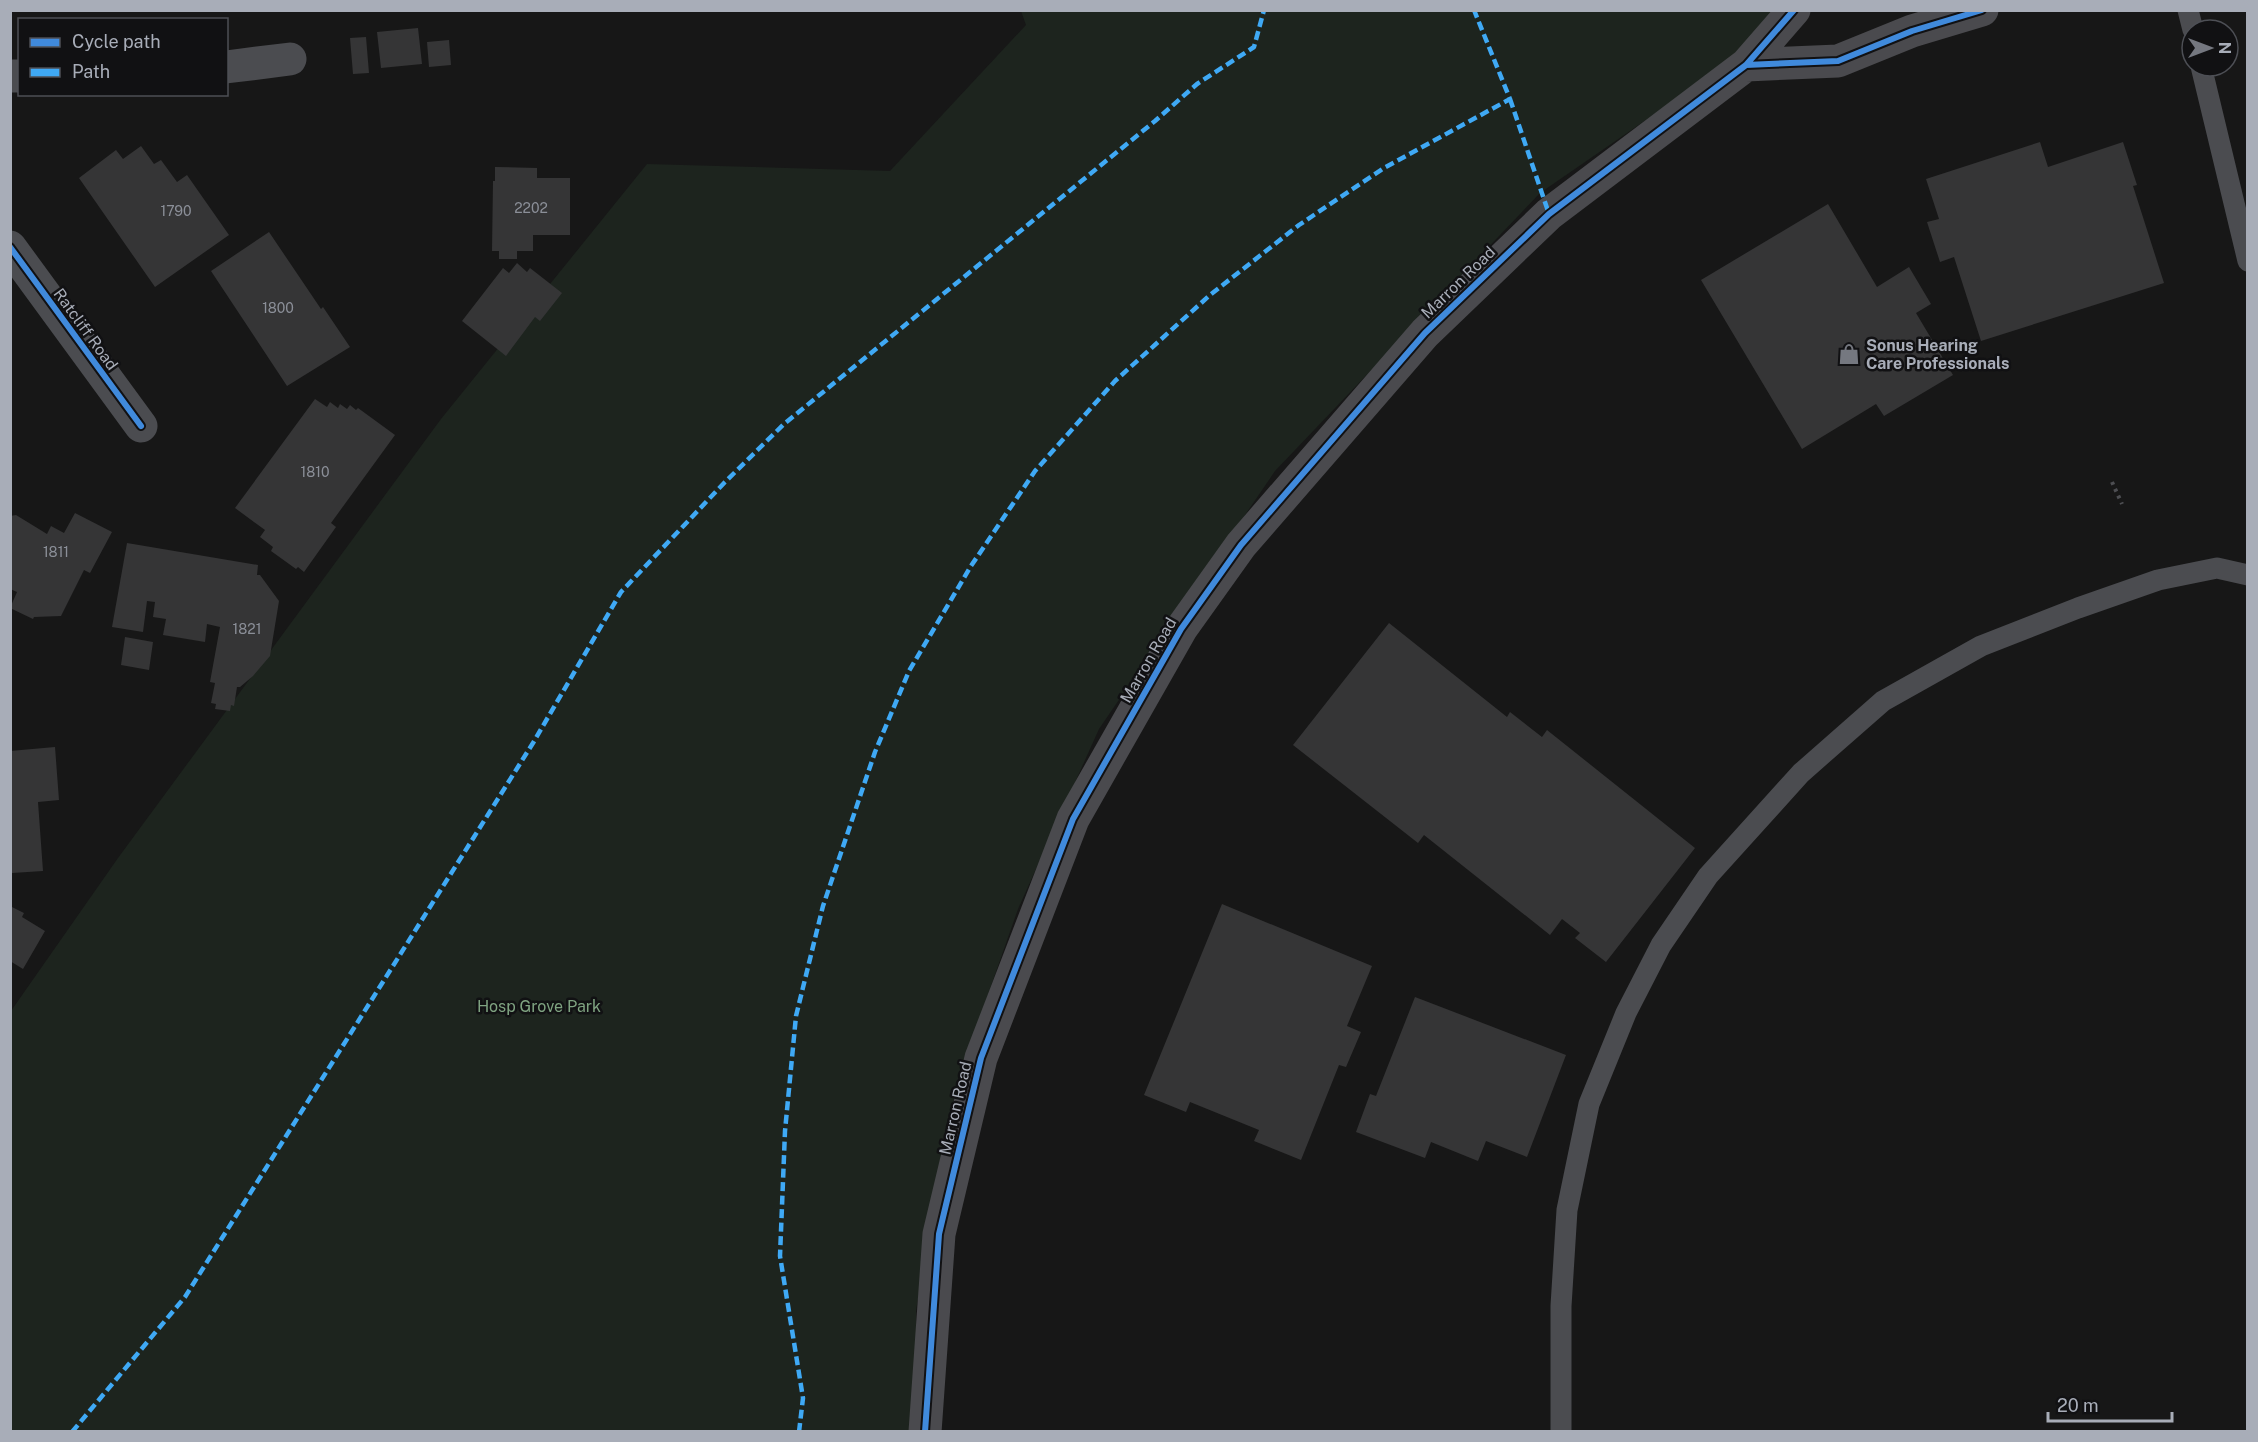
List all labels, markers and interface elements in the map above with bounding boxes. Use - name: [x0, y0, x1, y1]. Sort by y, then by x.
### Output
- legend: [18, 18, 228, 96]
- north arrow: [2180, 18, 2240, 78]
- text: Cycle path: [72, 31, 161, 52]
- text: N: [2215, 42, 2234, 54]
- text: Path: [72, 61, 110, 82]
- house number: 2202: [514, 200, 548, 216]
- house number: 1790: [160, 203, 192, 219]
- street label: Marron Road: [1417, 242, 1499, 322]
- street label: Ratcliff Road: [50, 285, 122, 374]
- house number: 1800: [262, 300, 294, 316]
- place label: Sonus Hearing Care Professionals: [1866, 336, 2010, 373]
- shop icon: Sonus Hearing Care Professionals: [1837, 342, 1861, 366]
- house number: 1810: [300, 464, 330, 480]
- house number: 1811: [43, 544, 69, 560]
- street label: Marron Road: [1116, 614, 1181, 706]
- house number: 1821: [233, 621, 261, 637]
- park label: Hosp Grove Park: [477, 997, 601, 1016]
- street label: Marron Road: [935, 1059, 975, 1157]
- scale bar: [2048, 1385, 2172, 1423]
- text: 20 m: [2057, 1395, 2099, 1416]

